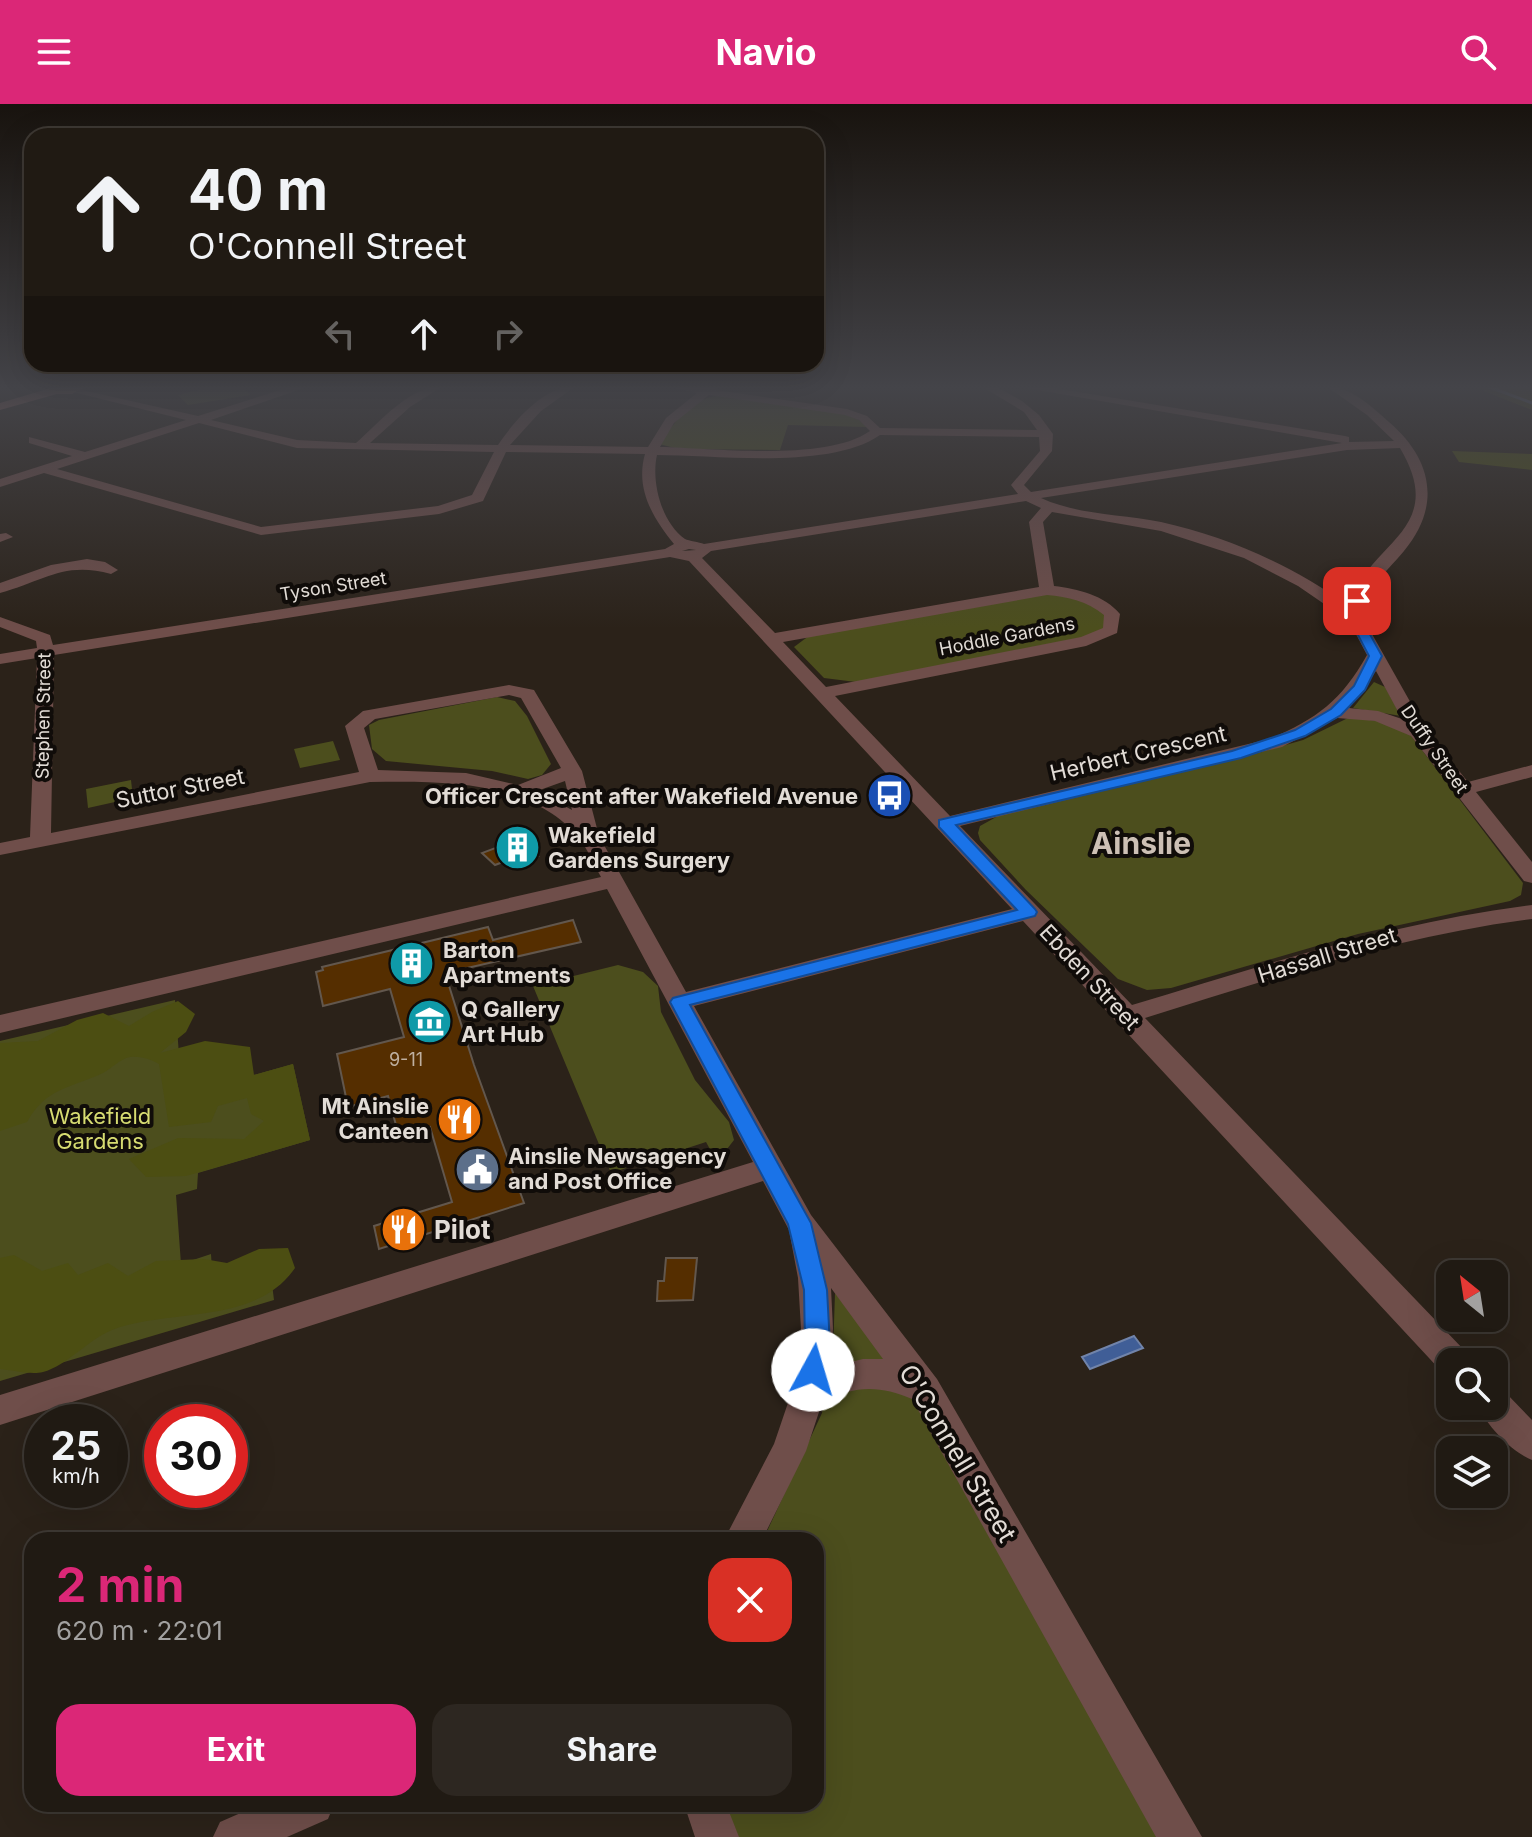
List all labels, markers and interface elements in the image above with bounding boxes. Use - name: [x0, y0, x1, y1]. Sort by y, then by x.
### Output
- icon: menu: [32, 30, 76, 74]
- text: Navio: [715, 30, 817, 74]
- icon: search: [1456, 30, 1500, 74]
- text: 40 m: [188, 156, 328, 224]
- icon: ahead: [56, 160, 160, 264]
- text: O'Connell Street: [188, 224, 467, 268]
- icon: left: [318, 312, 362, 356]
- icon: ahead: [402, 312, 446, 356]
- icon: right: [486, 312, 530, 356]
- street label: Tyson Street: [278, 567, 388, 605]
- pin: [1323, 567, 1391, 635]
- icon: arrive: [1335, 579, 1379, 623]
- street label: Hoddle Gardens: [937, 613, 1077, 659]
- street label: Stephen Street: [31, 653, 55, 779]
- street label: Duffy Street: [1397, 701, 1473, 797]
- street label: Herbert Crescent: [1047, 720, 1229, 786]
- street label: Suttor Street: [113, 763, 247, 813]
- bus stop icon: Officer Crescent after Wakefield Avenue: [865, 772, 913, 820]
- place label: Officer Crescent after Wakefield Avenue: [425, 783, 858, 809]
- place label: Wakefield Gardens Surgery: [548, 822, 730, 873]
- building icon: Wakefield Gardens Surgery: [493, 824, 541, 872]
- district label: Ainslie: [1091, 825, 1191, 861]
- street label: Ebden Street: [1035, 919, 1145, 1035]
- street label: Hassall Street: [1255, 922, 1399, 988]
- place label: Barton Apartments: [443, 937, 571, 988]
- building icon: Barton Apartments: [388, 939, 436, 987]
- place label: Q Gallery Art Hub: [461, 996, 560, 1047]
- museum icon: Q Gallery Art Hub: [406, 998, 454, 1046]
- house number: 9-11: [389, 1049, 423, 1070]
- place label: Mt Ainslie Canteen: [321, 1093, 429, 1144]
- restaurant icon: Mt Ainslie Canteen: [436, 1095, 484, 1143]
- park label: Wakefield Gardens: [49, 1103, 151, 1154]
- place label: Ainslie Newsagency and Post Office: [508, 1143, 727, 1194]
- public building icon: Ainslie Newsagency and Post Office: [453, 1145, 501, 1193]
- restaurant icon: Pilot: [379, 1205, 427, 1253]
- place label: Pilot: [434, 1214, 491, 1245]
- north arrow: [1436, 1260, 1508, 1332]
- map controls: [1436, 1260, 1508, 1508]
- position arrow: [771, 1328, 855, 1412]
- button: search: [1436, 1348, 1508, 1420]
- street label: O'Connell Street: [893, 1359, 1023, 1547]
- speed limit sign: 30: [144, 1404, 248, 1508]
- text: 25: [51, 1421, 101, 1470]
- button: layers: [1436, 1436, 1508, 1508]
- text: km/h: [52, 1464, 100, 1488]
- text: 2 min: [56, 1555, 184, 1614]
- button: close: [708, 1558, 792, 1642]
- text: 620 m · 22:01: [56, 1615, 223, 1646]
- button: Exit: [56, 1704, 416, 1796]
- button: Share: [432, 1704, 792, 1796]

